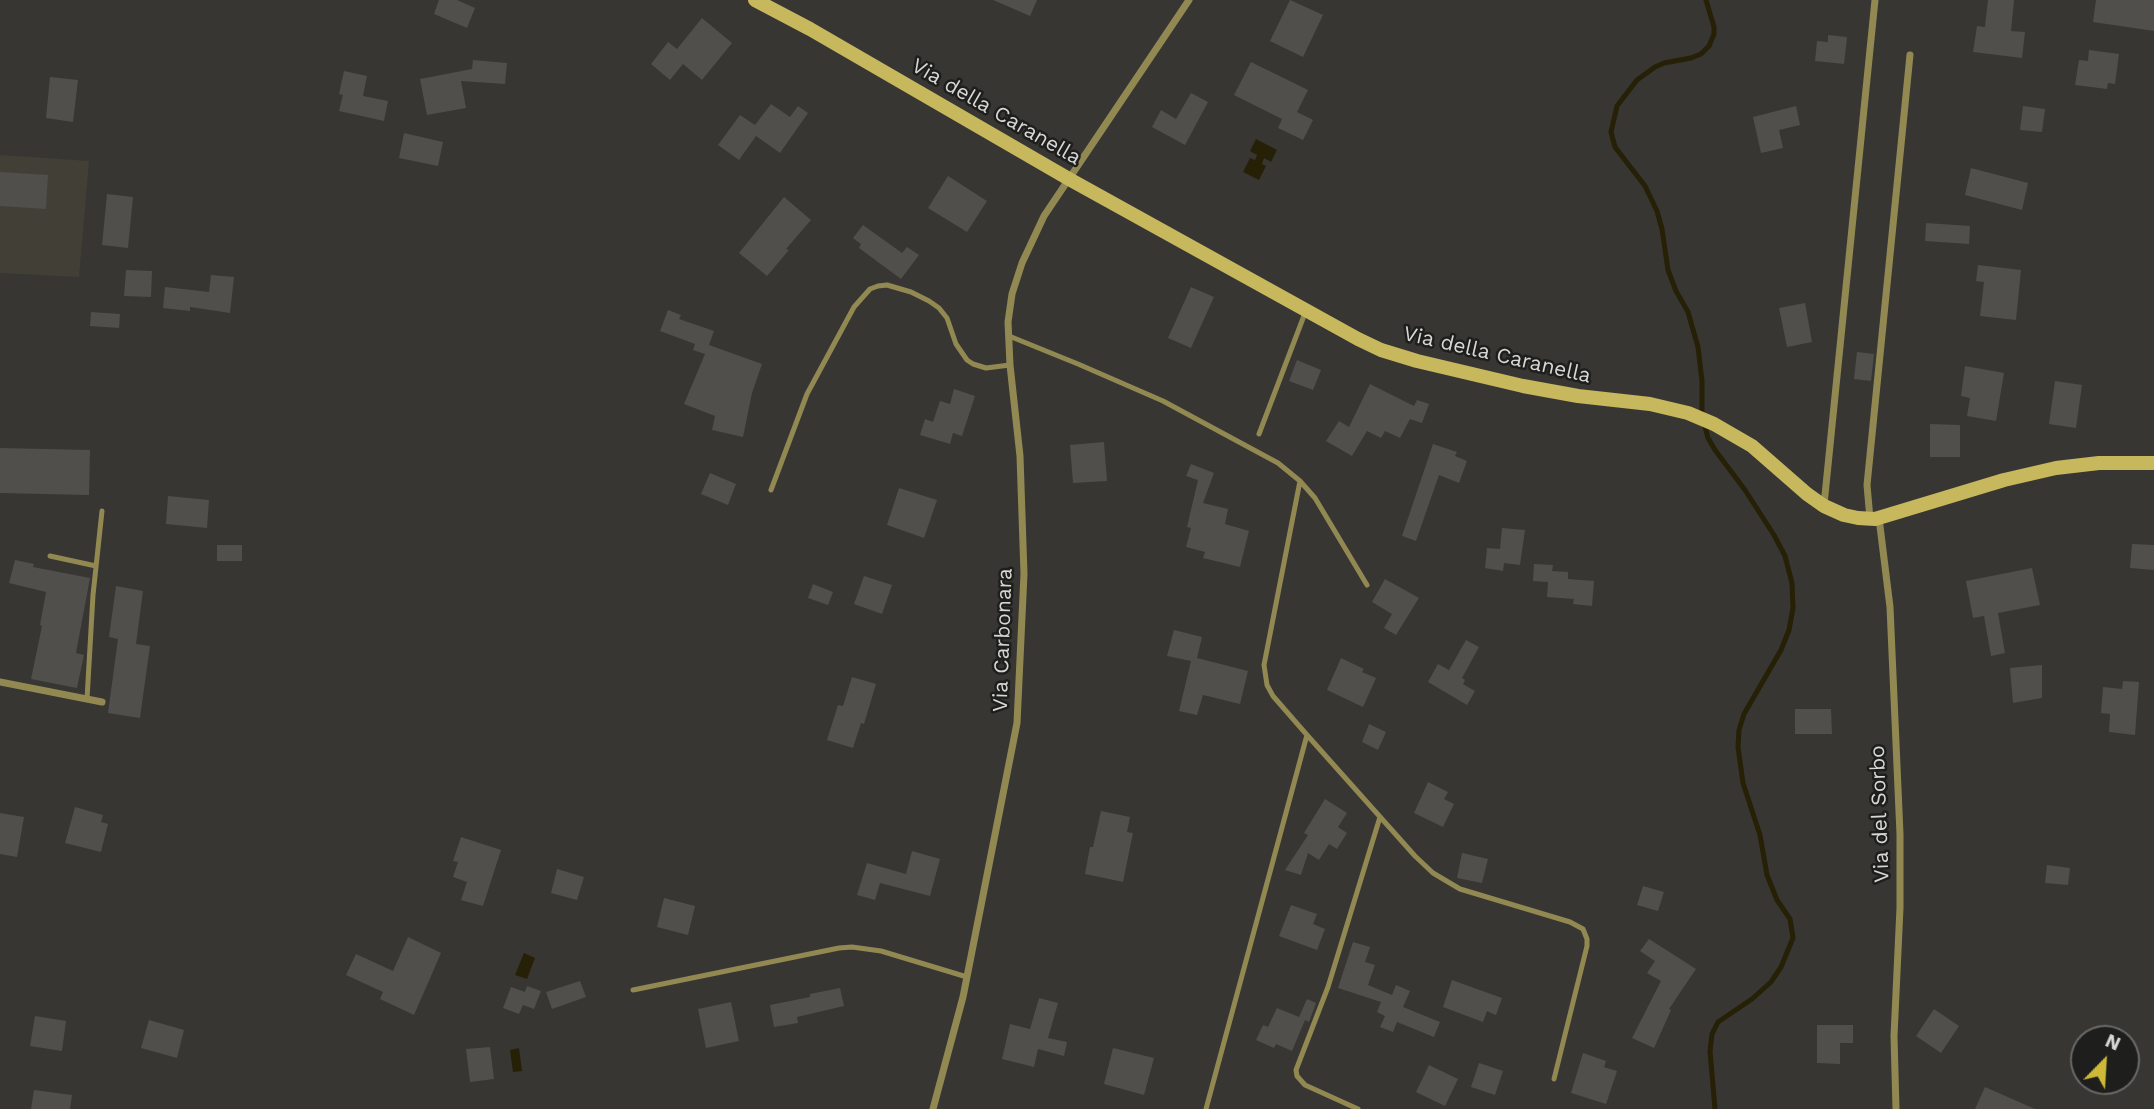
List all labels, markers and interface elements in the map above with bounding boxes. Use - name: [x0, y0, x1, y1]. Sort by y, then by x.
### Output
- street label: Via della Caranella: [907, 53, 1085, 171]
- street label: Via della Caranella: [1401, 321, 1593, 389]
- street label: Via Carbonara: [988, 568, 1018, 712]
- street label: Via del Sorbo: [1865, 745, 1895, 883]
- north arrow: [2070, 1025, 2140, 1095]
- text: N: [2102, 1029, 2124, 1056]

